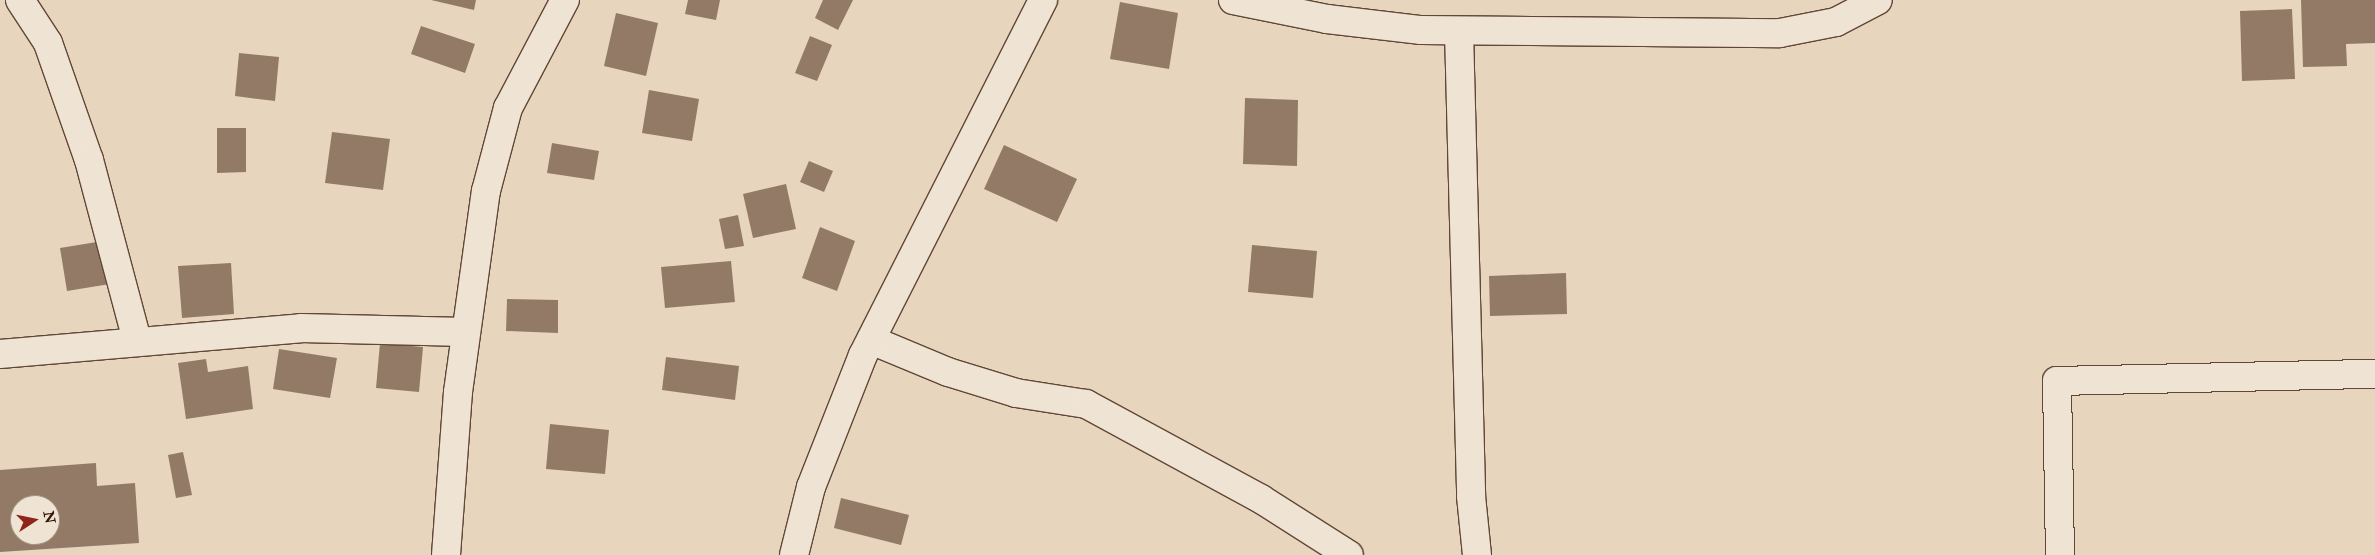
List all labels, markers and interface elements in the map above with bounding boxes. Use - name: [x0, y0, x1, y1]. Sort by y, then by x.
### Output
- north arrow: [10, 495, 60, 545]
- text: N: [40, 509, 59, 525]

